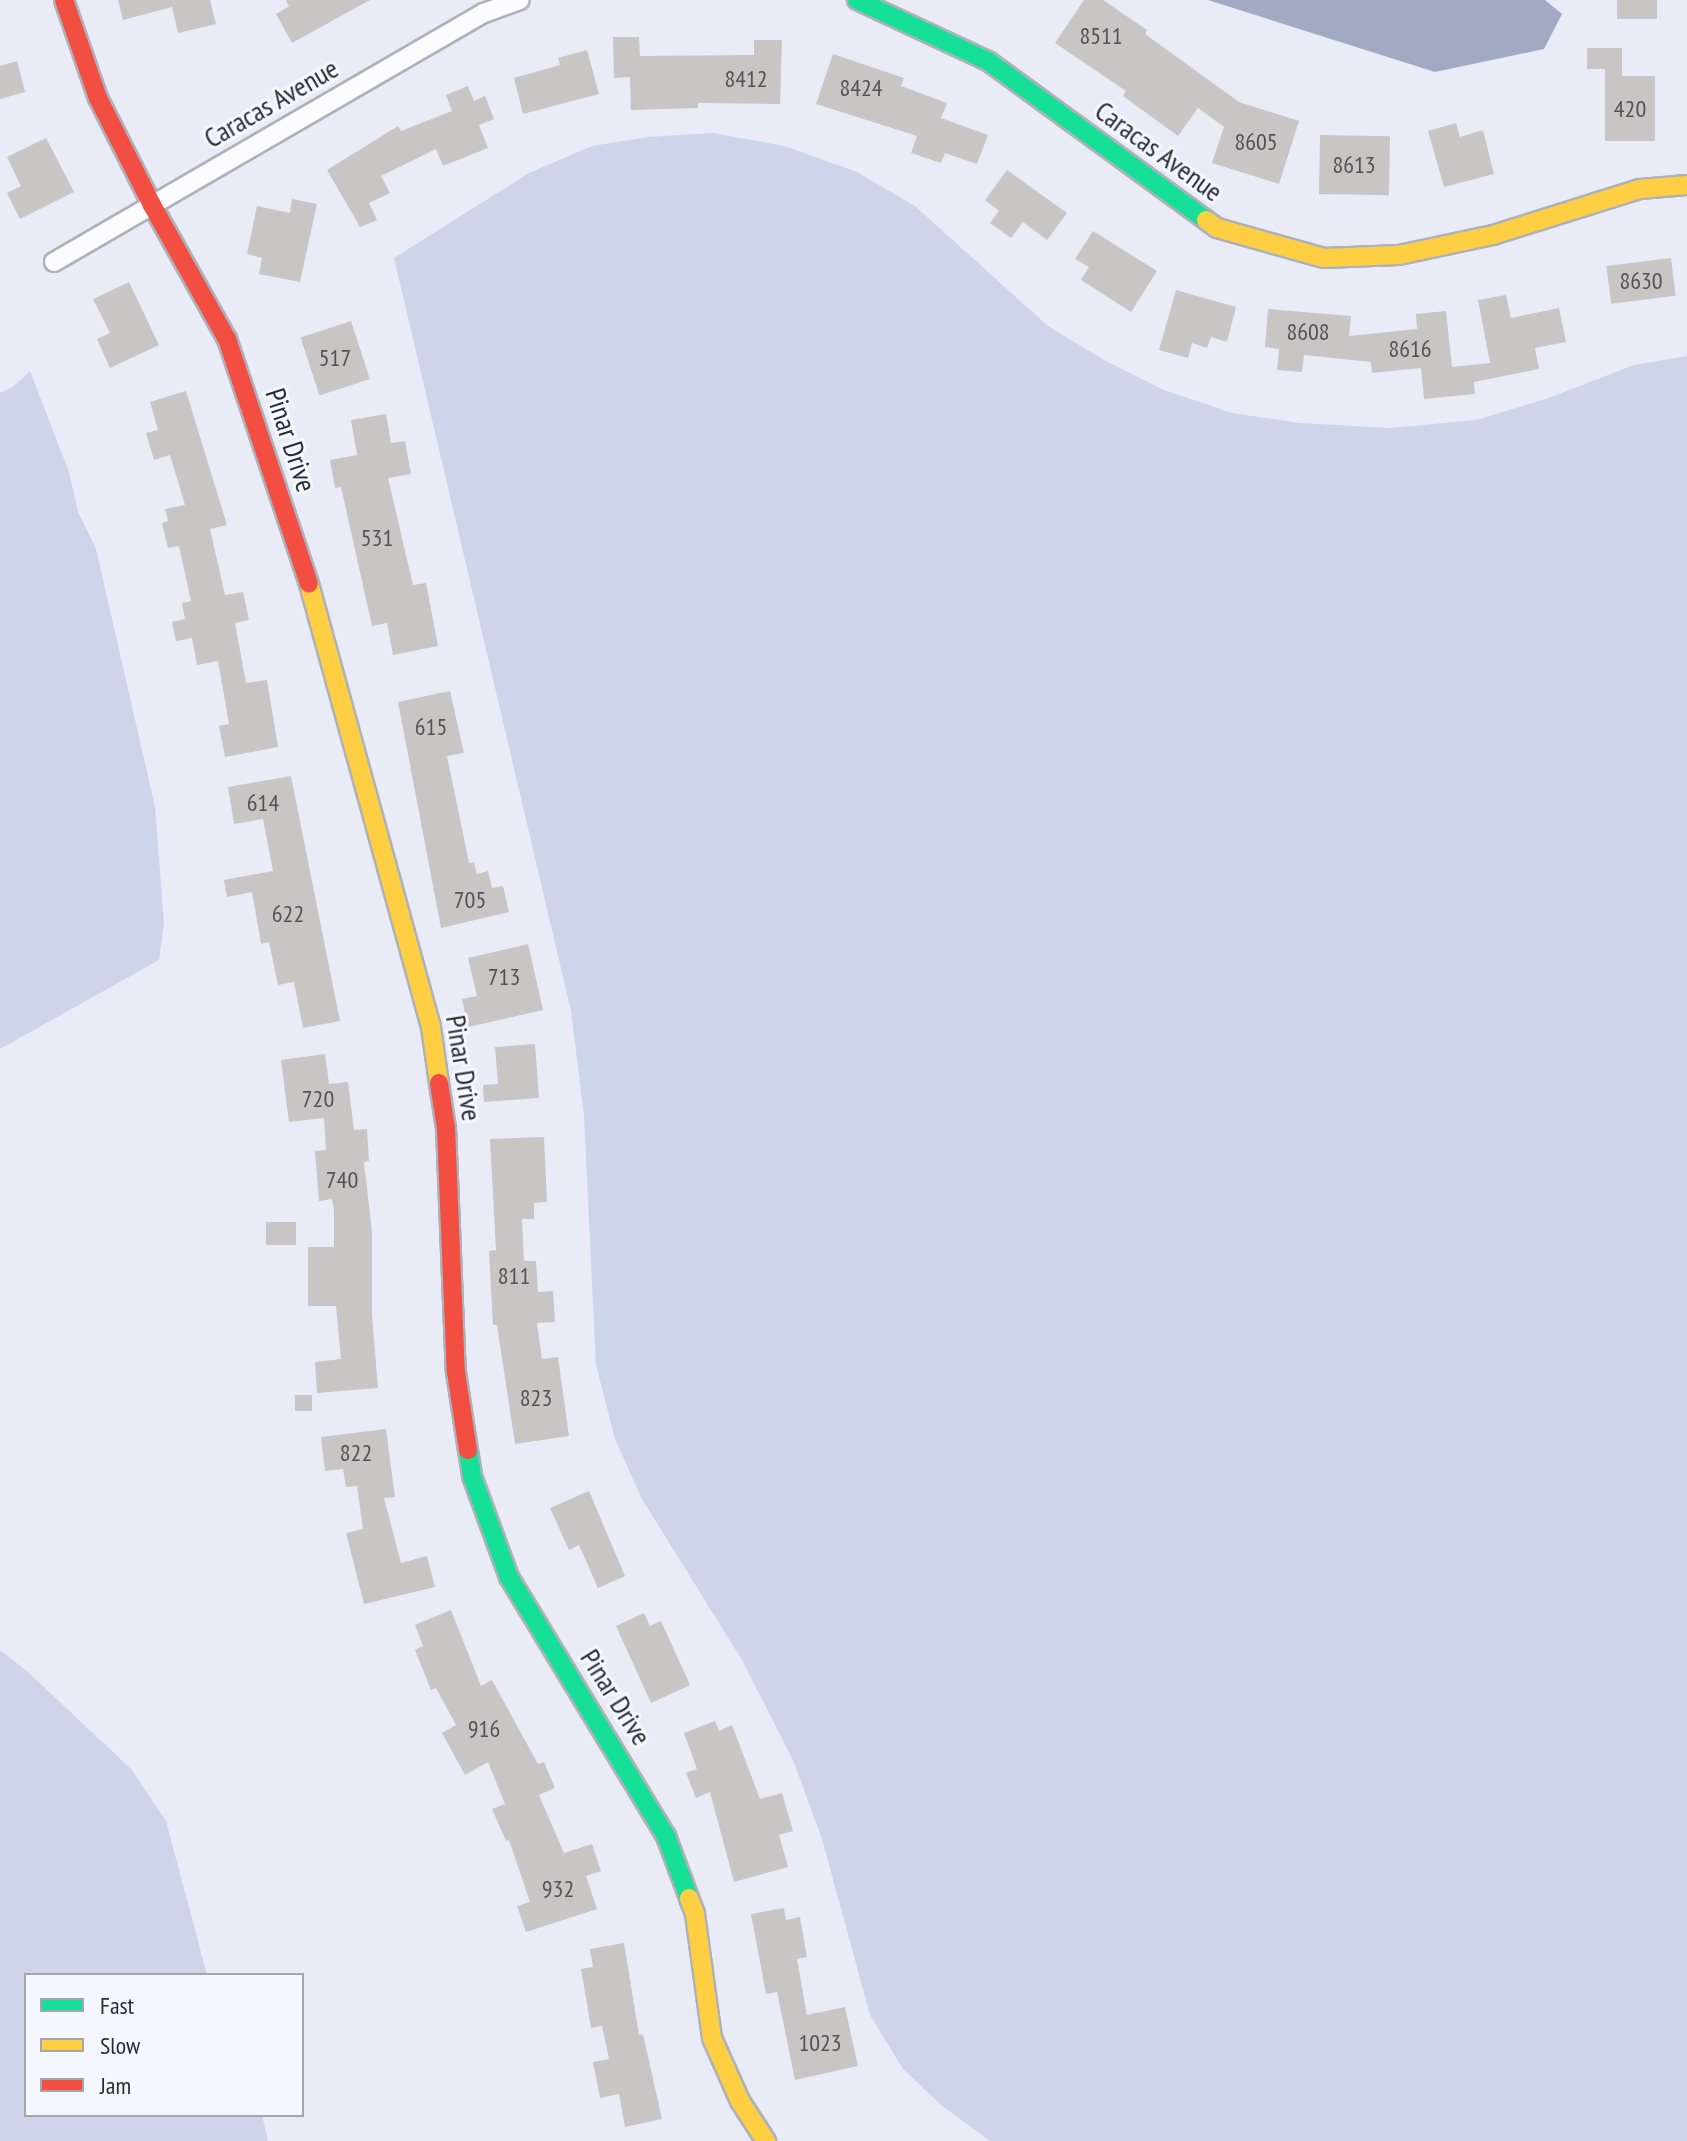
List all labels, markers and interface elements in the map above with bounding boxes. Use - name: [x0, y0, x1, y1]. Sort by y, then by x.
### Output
- house number: 8511: [1079, 22, 1123, 50]
- street label: Caracas Avenue: [198, 51, 344, 155]
- house number: 8412: [724, 65, 768, 93]
- house number: 8424: [839, 74, 883, 102]
- street label: Caracas Avenue: [1088, 93, 1230, 209]
- house number: 420: [1614, 95, 1646, 123]
- house number: 8605: [1234, 128, 1278, 156]
- house number: 8613: [1332, 151, 1376, 179]
- house number: 8630: [1619, 267, 1663, 295]
- house number: 8608: [1286, 318, 1330, 346]
- house number: 8616: [1388, 335, 1432, 363]
- house number: 517: [319, 344, 351, 372]
- street label: Pinar Drive: [259, 384, 323, 496]
- house number: 531: [361, 524, 393, 552]
- house number: 615: [415, 713, 447, 741]
- house number: 614: [247, 789, 279, 817]
- house number: 705: [454, 886, 486, 914]
- house number: 622: [272, 900, 304, 928]
- house number: 713: [488, 963, 520, 991]
- street label: Pinar Drive: [439, 1013, 489, 1123]
- house number: 720: [302, 1085, 334, 1113]
- house number: 740: [326, 1166, 358, 1194]
- house number: 811: [498, 1262, 530, 1290]
- house number: 823: [520, 1384, 552, 1412]
- house number: 822: [340, 1439, 372, 1467]
- street label: Pinar Drive: [573, 1643, 659, 1751]
- house number: 916: [468, 1715, 500, 1743]
- house number: 932: [542, 1875, 574, 1903]
- legend: [24, 1973, 304, 2117]
- text: Fast: [100, 1990, 134, 2021]
- house number: 1023: [798, 2029, 842, 2057]
- text: Slow: [100, 2030, 140, 2061]
- text: Jam: [100, 2070, 131, 2101]

